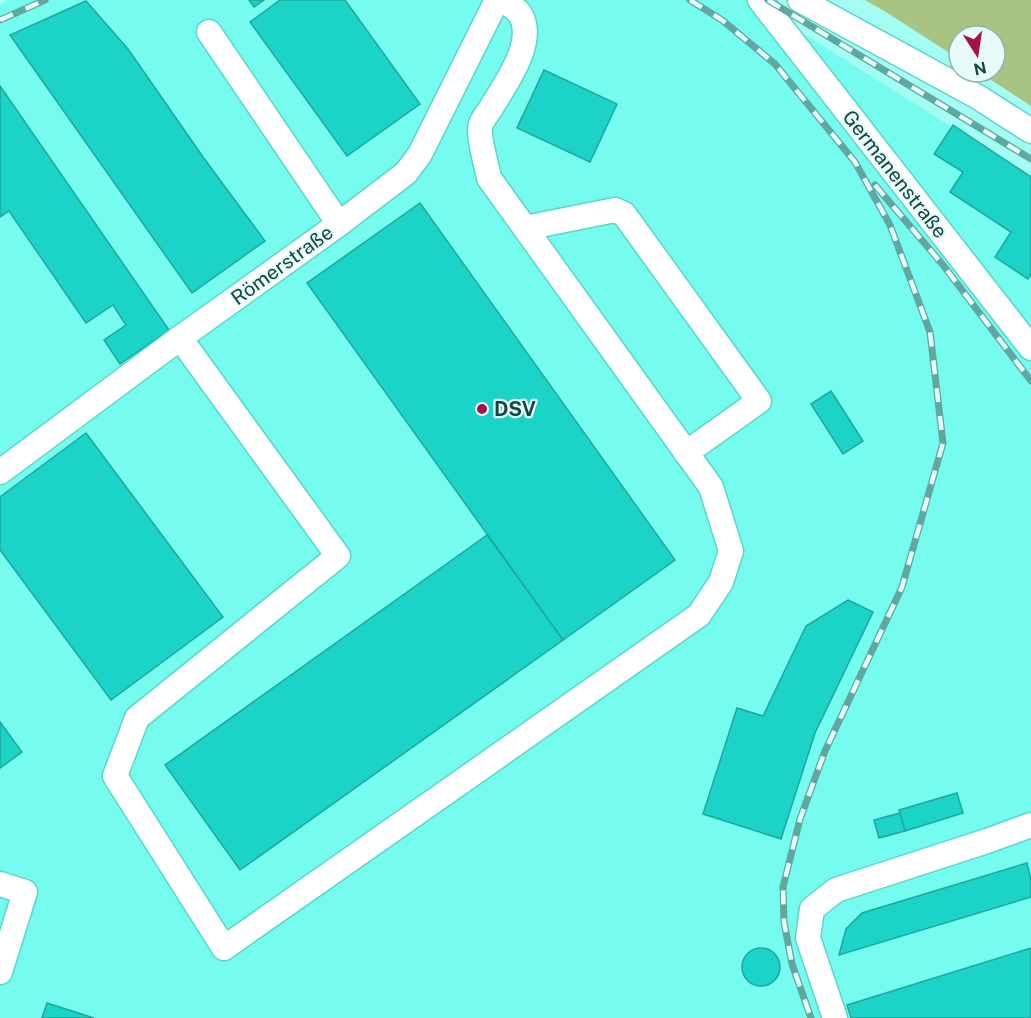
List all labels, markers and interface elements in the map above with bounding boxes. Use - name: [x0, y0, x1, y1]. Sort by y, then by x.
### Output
- north arrow: [947, 24, 1007, 84]
- text: N: [972, 58, 988, 79]
- street label: Germanenstraße: [838, 105, 952, 243]
- street label: Römerstraße: [226, 220, 338, 310]
- place label: DSV: [494, 397, 536, 421]
- marker: DSV: [475, 402, 489, 416]

